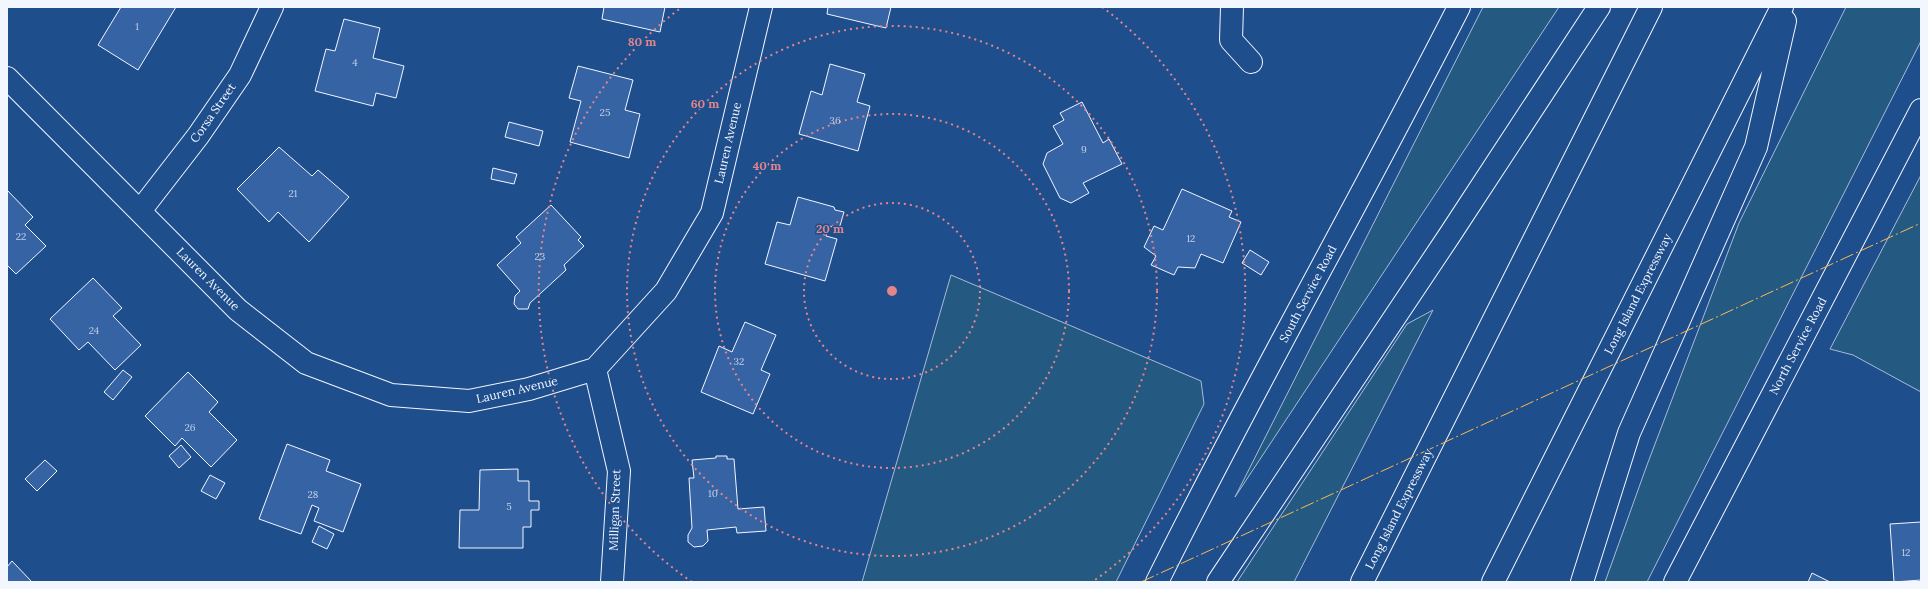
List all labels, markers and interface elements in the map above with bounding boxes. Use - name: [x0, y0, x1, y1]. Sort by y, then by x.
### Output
- house number: 1: [135, 20, 139, 33]
- text: 80 m: [628, 34, 656, 49]
- house number: 4: [352, 56, 358, 69]
- street label: Corsa Street: [187, 80, 239, 145]
- text: 60 m: [691, 96, 719, 111]
- street label: Lauren Avenue: [711, 100, 744, 185]
- house number: 25: [600, 106, 610, 119]
- house number: 36: [829, 114, 841, 127]
- house number: 9: [1081, 143, 1087, 156]
- text: 40 m: [753, 158, 781, 173]
- house number: 21: [288, 187, 298, 200]
- text: 20 m: [816, 221, 844, 236]
- house number: 22: [16, 230, 26, 243]
- street label: Long Island Expressway: [1601, 230, 1675, 357]
- house number: 12: [1186, 232, 1196, 245]
- street label: South Service Road: [1276, 243, 1339, 345]
- street label: Lauren Avenue: [174, 244, 243, 314]
- house number: 23: [535, 250, 546, 263]
- centre of rings: [885, 284, 899, 298]
- street label: North Service Road: [1766, 294, 1830, 397]
- house number: 24: [89, 324, 100, 337]
- house number: 32: [734, 355, 744, 368]
- street label: Lauren Avenue: [475, 373, 560, 406]
- house number: 26: [184, 421, 196, 434]
- street label: Long Island Expressway: [1362, 445, 1436, 572]
- street label: Milligan Street: [606, 469, 623, 551]
- house number: 10: [708, 487, 718, 500]
- house number: 28: [308, 488, 319, 501]
- house number: 5: [506, 500, 512, 513]
- house number: 12: [1901, 546, 1911, 559]

